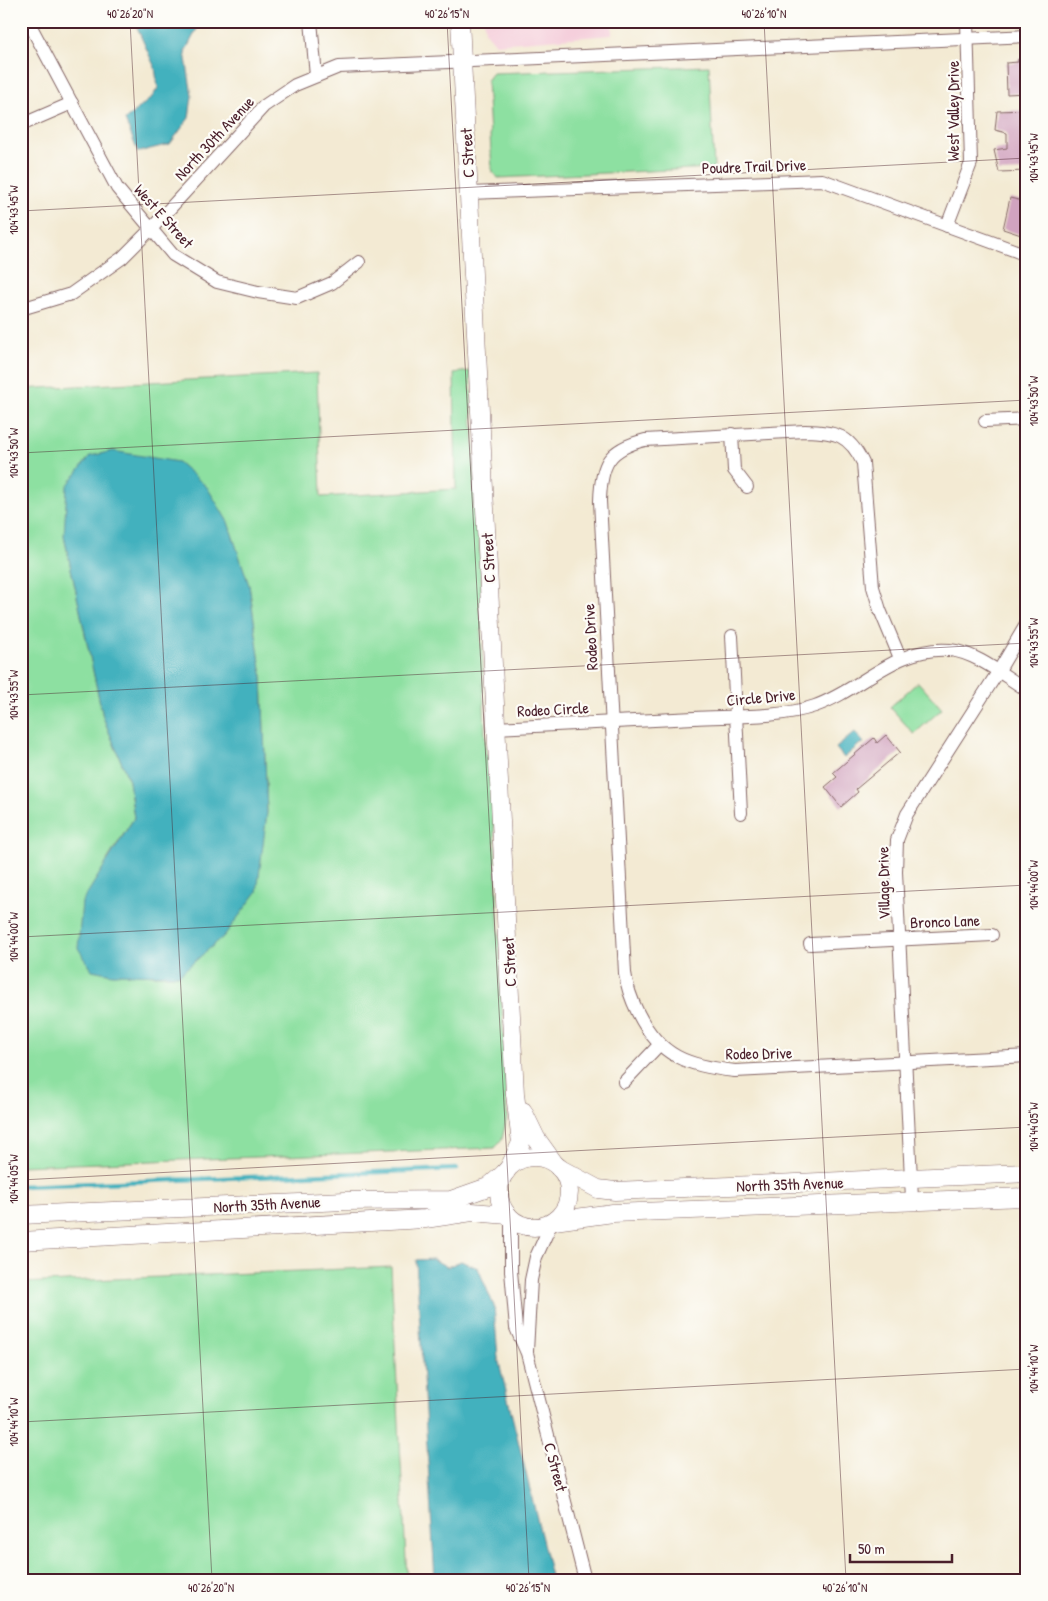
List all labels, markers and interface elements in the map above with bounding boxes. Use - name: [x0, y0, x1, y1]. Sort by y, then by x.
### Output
- text: 40°26'20"N: [107, 5, 153, 22]
- text: 40°26'15"N: [425, 5, 469, 22]
- text: 40°26'10"N: [742, 5, 786, 22]
- street label: West Valley Drive: [942, 60, 964, 161]
- street label: North 30th Avenue: [169, 91, 259, 185]
- street label: C Street: [455, 127, 479, 178]
- text: 104°43'45"W: [1025, 133, 1042, 183]
- street label: Poudre Trail Drive: [701, 153, 807, 179]
- street label: West E Street: [129, 179, 199, 253]
- text: 104°43'45"W: [5, 185, 22, 235]
- text: 104°43'50"W: [1025, 375, 1042, 426]
- text: 104°43'50"W: [5, 427, 22, 478]
- street label: C Street: [476, 532, 500, 583]
- street label: Rodeo Drive: [577, 603, 603, 671]
- text: 104°43'55"W: [1025, 617, 1042, 668]
- text: 104°43'55"W: [5, 669, 22, 720]
- street label: Circle Drive: [726, 683, 797, 711]
- street label: Rodeo Circle: [517, 696, 590, 722]
- street label: Village Drive: [871, 846, 895, 920]
- text: 104°44'00"W: [1025, 860, 1042, 910]
- street label: Bronco Lane: [910, 909, 981, 933]
- text: 104°44'00"W: [5, 912, 22, 962]
- street label: C Street: [497, 936, 521, 987]
- street label: Rodeo Drive: [726, 1041, 793, 1065]
- text: 104°44'05"W: [1025, 1102, 1042, 1152]
- text: 104°44'05"W: [5, 1154, 22, 1204]
- street label: North 35th Avenue: [736, 1171, 845, 1197]
- street label: North 35th Avenue: [213, 1190, 322, 1218]
- text: 104°44'10"W: [1025, 1344, 1042, 1393]
- text: 104°44'10"W: [5, 1397, 22, 1446]
- street label: C Street: [539, 1440, 573, 1494]
- scale bar: [850, 1531, 953, 1563]
- text: 50 m: [858, 1538, 885, 1559]
- text: 40°26'20"N: [188, 1579, 234, 1596]
- text: 40°26'15"N: [506, 1579, 550, 1596]
- text: 40°26'10"N: [823, 1579, 867, 1596]

